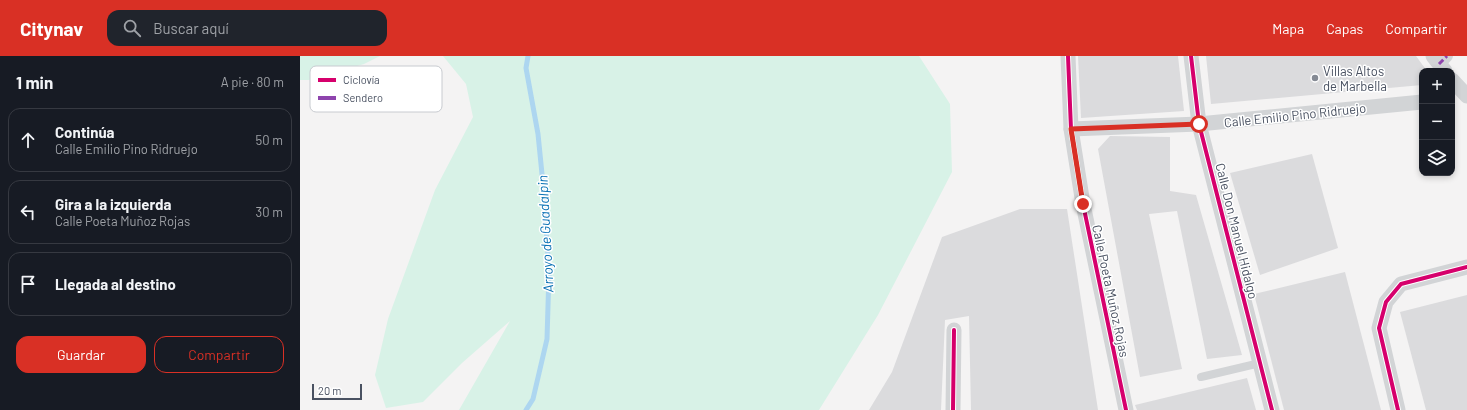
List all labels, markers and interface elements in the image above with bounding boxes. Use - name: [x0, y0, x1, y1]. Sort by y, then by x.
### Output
- search box: [107, 10, 387, 46]
- text: Citynav: [20, 17, 83, 40]
- icon: search: [121, 17, 143, 39]
- text: Buscar aquí: [153, 19, 229, 37]
- text: Mapa: [1272, 20, 1304, 37]
- text: Capas: [1326, 20, 1363, 37]
- text: Compartir: [1385, 20, 1447, 37]
- place label: Villas Altos de Marbella: [1323, 63, 1387, 94]
- legend: [310, 66, 442, 112]
- map controls: [1419, 68, 1455, 176]
- button: +: [1419, 68, 1455, 104]
- text: 1 min: [16, 72, 53, 92]
- text: Ciclovía: [343, 73, 380, 86]
- marker: Villas Altos de Marbella: [1310, 73, 1320, 83]
- text: A pie · 80 m: [221, 74, 284, 90]
- text: Sendero: [343, 91, 383, 104]
- street label: Calle Emilio Pino Ridruejo: [1223, 100, 1367, 130]
- button: −: [1419, 104, 1455, 140]
- route start: [1190, 115, 1208, 133]
- text: Continúa: [55, 123, 115, 141]
- icon: ahead: [17, 129, 39, 151]
- text: 50 m: [256, 132, 283, 148]
- button: layers: [1419, 140, 1455, 176]
- text: Calle Emilio Pino Ridruejo: [55, 141, 198, 157]
- street label: Calle Don Manuel Hidalgo: [1212, 161, 1262, 301]
- water label: Arroyo de Guadalpin: [533, 175, 557, 293]
- text: Gira a la izquierda: [55, 195, 171, 213]
- route end: [1074, 195, 1092, 213]
- icon: left: [17, 201, 39, 223]
- text: 30 m: [256, 204, 283, 220]
- text: Calle Poeta Muñoz Rojas: [55, 213, 190, 229]
- street label: Calle Poeta Muñoz Rojas: [1089, 223, 1133, 359]
- icon: arrive: [17, 273, 39, 295]
- text: Llegada al destino: [55, 275, 176, 293]
- button: Guardar: [16, 336, 146, 373]
- button: Compartir: [154, 336, 284, 373]
- scale bar: [312, 382, 362, 401]
- text: 20 m: [318, 384, 341, 397]

